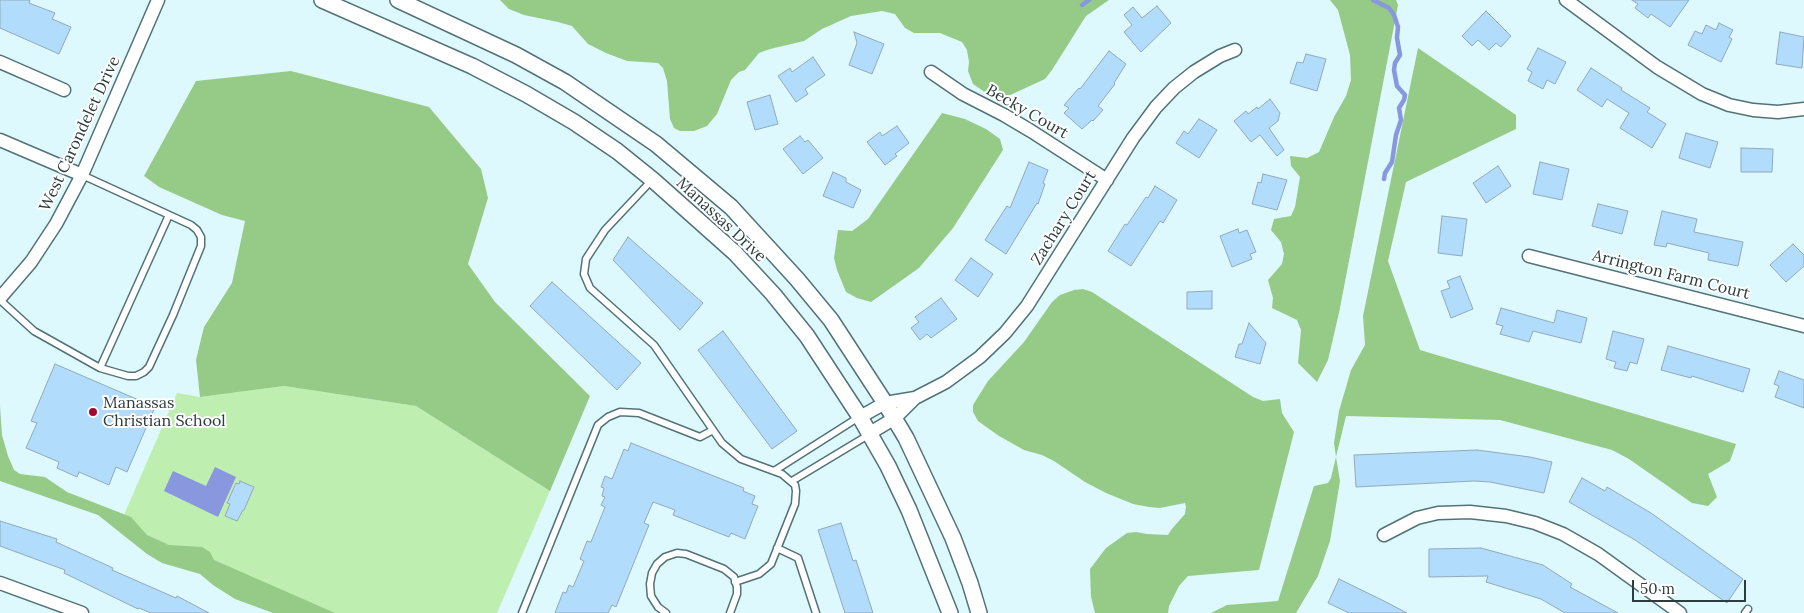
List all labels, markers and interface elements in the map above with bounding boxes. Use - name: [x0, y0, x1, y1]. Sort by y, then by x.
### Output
- street label: West Carondelet Drive: [36, 54, 124, 214]
- street label: Becky Court: [983, 81, 1071, 143]
- street label: Zachary Court: [1027, 167, 1101, 269]
- street label: Manassas Drive: [672, 174, 770, 266]
- street label: Arrington Farm Court: [1590, 246, 1752, 304]
- place label: Manassas Christian School: [103, 393, 226, 431]
- marker: Manassas Christian School: [87, 406, 99, 418]
- scale bar: [1634, 570, 1748, 602]
- text: 50 m: [1640, 579, 1675, 598]

